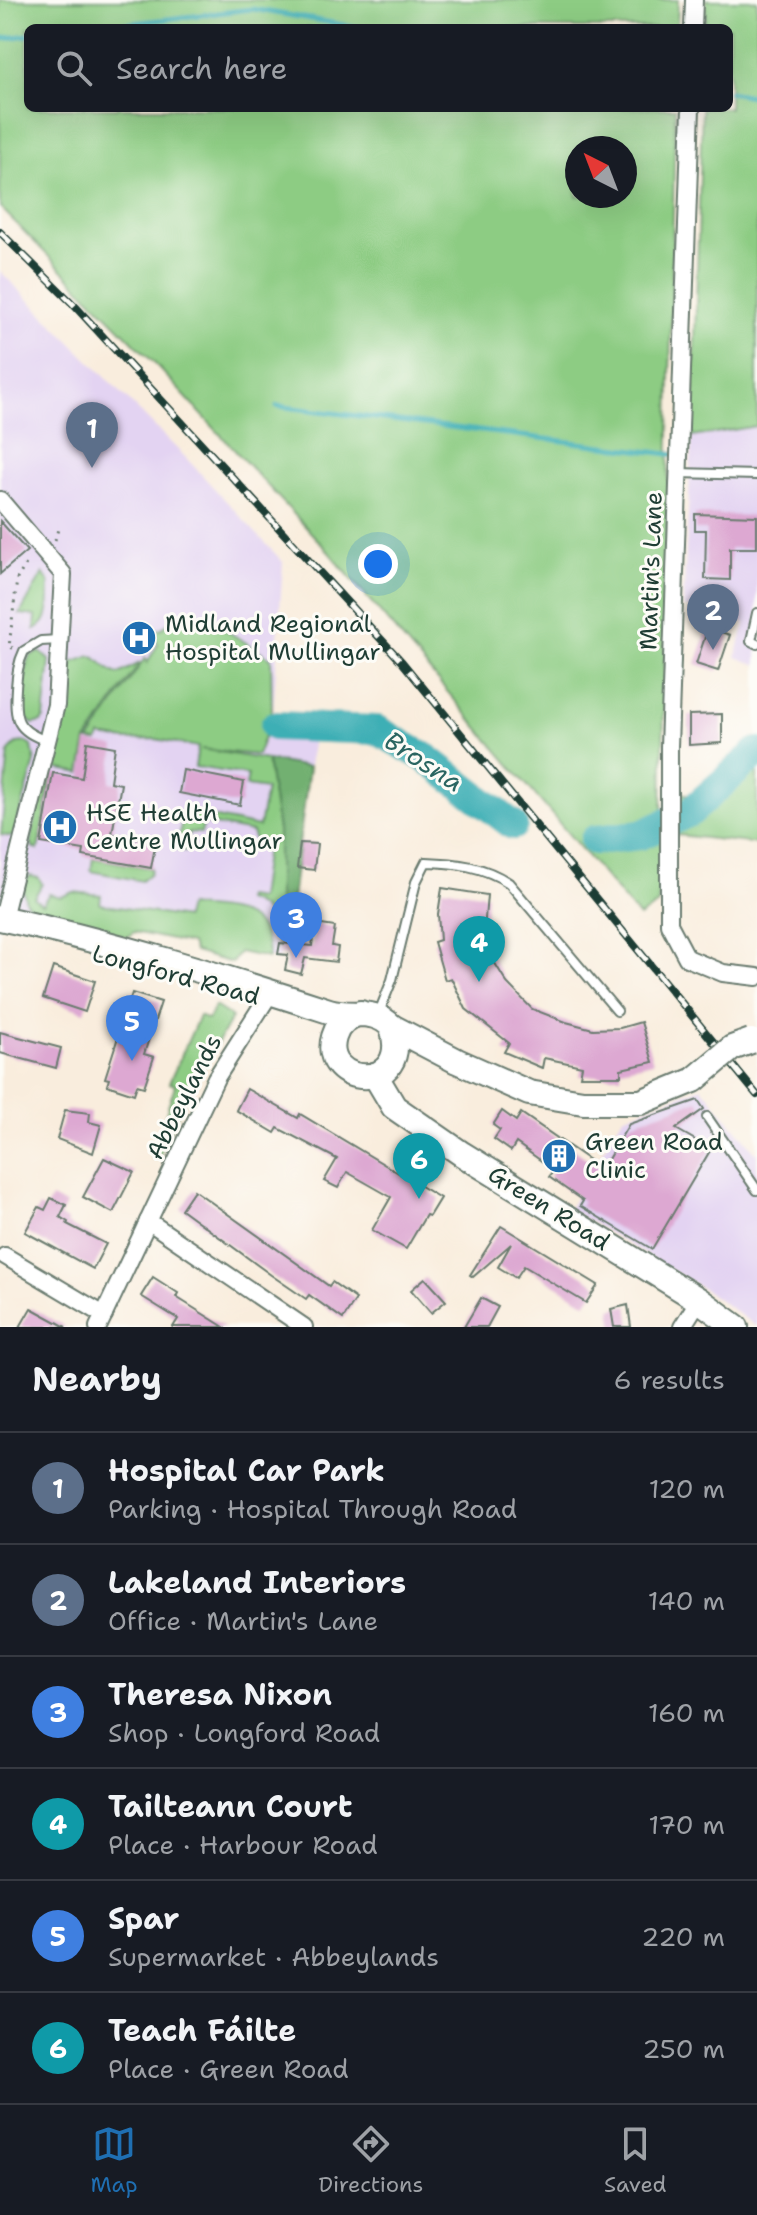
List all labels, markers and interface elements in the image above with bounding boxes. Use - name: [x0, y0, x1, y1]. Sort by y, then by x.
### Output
- search box: [24, 24, 733, 112]
- icon: search: [52, 46, 96, 90]
- text: Search here: [116, 48, 287, 89]
- north arrow: [565, 136, 637, 208]
- pin: 1: [66, 402, 118, 468]
- street label: Martin's Lane: [632, 491, 670, 651]
- your location: [358, 544, 398, 584]
- pin: 2: [687, 584, 739, 650]
- place label: Midland Regional Hospital Mullingar: [165, 608, 381, 668]
- hospital icon: Midland Regional Hospital Mullingar: [120, 619, 158, 657]
- water label: Brosna: [378, 723, 470, 799]
- place label: HSE Health Centre Mullingar: [86, 797, 283, 857]
- hospital icon: HSE Health Centre Mullingar: [41, 808, 79, 846]
- pin: 3: [270, 892, 322, 958]
- pin: 4: [453, 916, 505, 982]
- street label: Longford Road: [89, 937, 263, 1013]
- pin: 5: [106, 995, 158, 1061]
- street label: Abbeylands: [139, 1029, 229, 1165]
- place label: Green Road Clinic: [585, 1126, 723, 1186]
- pin: 6: [393, 1133, 445, 1199]
- building icon: Green Road Clinic: [540, 1137, 578, 1175]
- street label: Green Road: [482, 1158, 616, 1258]
- text: Nearby: [32, 1356, 162, 1402]
- text: 6 results: [613, 1362, 725, 1397]
- text: Hospital Car Park: [108, 1450, 385, 1491]
- text: 1: [52, 1471, 64, 1506]
- text: 120 m: [649, 1471, 725, 1506]
- text: Parking · Hospital Through Road: [108, 1491, 517, 1526]
- text: Lakeland Interiors: [108, 1562, 406, 1603]
- text: 2: [49, 1583, 67, 1618]
- text: 140 m: [648, 1583, 725, 1618]
- text: Office · Martin's Lane: [108, 1603, 378, 1638]
- text: Theresa Nixon: [108, 1674, 332, 1715]
- text: 3: [49, 1695, 67, 1730]
- text: 160 m: [648, 1695, 725, 1730]
- text: Shop · Longford Road: [108, 1715, 380, 1750]
- text: Tailteann Court: [108, 1786, 352, 1827]
- text: 4: [49, 1807, 67, 1842]
- text: 170 m: [648, 1807, 725, 1842]
- text: Place · Harbour Road: [108, 1827, 378, 1862]
- text: Spar: [108, 1898, 179, 1939]
- text: 5: [50, 1919, 66, 1954]
- text: 220 m: [641, 1919, 725, 1954]
- text: Supermarket · Abbeylands: [108, 1939, 439, 1974]
- text: Teach Fáilte: [108, 2010, 296, 2051]
- text: 6: [49, 2031, 67, 2066]
- text: 250 m: [642, 2031, 725, 2066]
- text: Place · Green Road: [108, 2051, 349, 2086]
- tab: Map: [90, 2122, 138, 2199]
- tab: Directions: [318, 2122, 423, 2199]
- tab: Saved: [604, 2122, 667, 2199]

